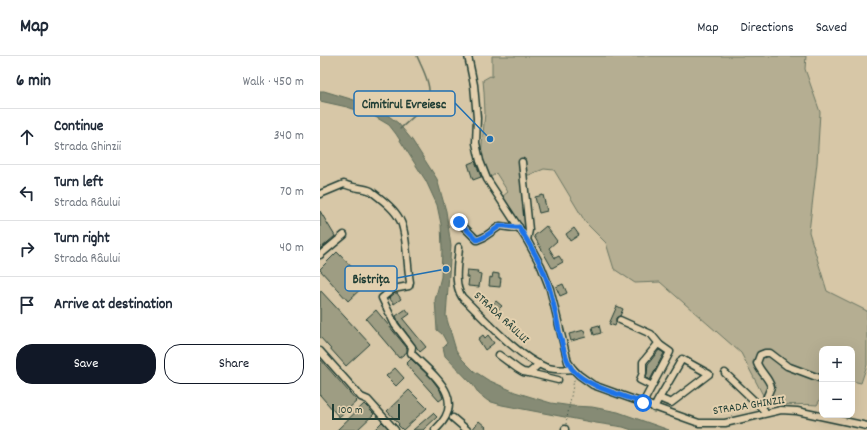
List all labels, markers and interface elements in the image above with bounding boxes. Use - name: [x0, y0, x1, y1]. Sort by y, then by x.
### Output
- text: Map: [20, 14, 49, 41]
- text: Map: [697, 18, 719, 38]
- text: Directions: [741, 18, 794, 38]
- text: Saved: [816, 18, 847, 38]
- text: 6 min: [16, 70, 51, 94]
- text: Walk · 450 m: [243, 73, 304, 92]
- callout: Cimitirul Evreiesc: [354, 91, 455, 116]
- text: Cimitirul Evreiesc: [362, 96, 446, 115]
- text: Continue: [54, 116, 103, 138]
- icon: ahead: [16, 126, 38, 148]
- text: 340 m: [274, 127, 304, 146]
- text: Strada Ghinzii: [54, 138, 121, 157]
- text: Turn left: [54, 172, 103, 194]
- icon: left: [16, 182, 38, 204]
- text: 70 m: [280, 183, 304, 202]
- text: Strada Râului: [54, 194, 120, 213]
- route end: [450, 213, 468, 231]
- text: Turn right: [54, 228, 110, 250]
- icon: right: [16, 238, 38, 260]
- text: 40 m: [280, 239, 304, 258]
- text: Strada Râului: [54, 250, 120, 269]
- callout: Bistrița: [345, 266, 397, 291]
- text: Bistrița: [353, 271, 390, 290]
- street label: STRADA RÂULUI: [470, 288, 533, 348]
- icon: arrive: [16, 294, 38, 316]
- text: Arrive at destination: [54, 294, 172, 316]
- button: Save: [16, 344, 156, 384]
- button: Share: [164, 344, 304, 384]
- map controls: [819, 346, 855, 418]
- button: +: [819, 346, 855, 382]
- button: −: [819, 382, 855, 418]
- street label: STRADA GHINZII: [712, 392, 786, 420]
- route start: [634, 394, 652, 412]
- scale bar: [332, 402, 400, 421]
- text: 100 m: [338, 403, 362, 419]

